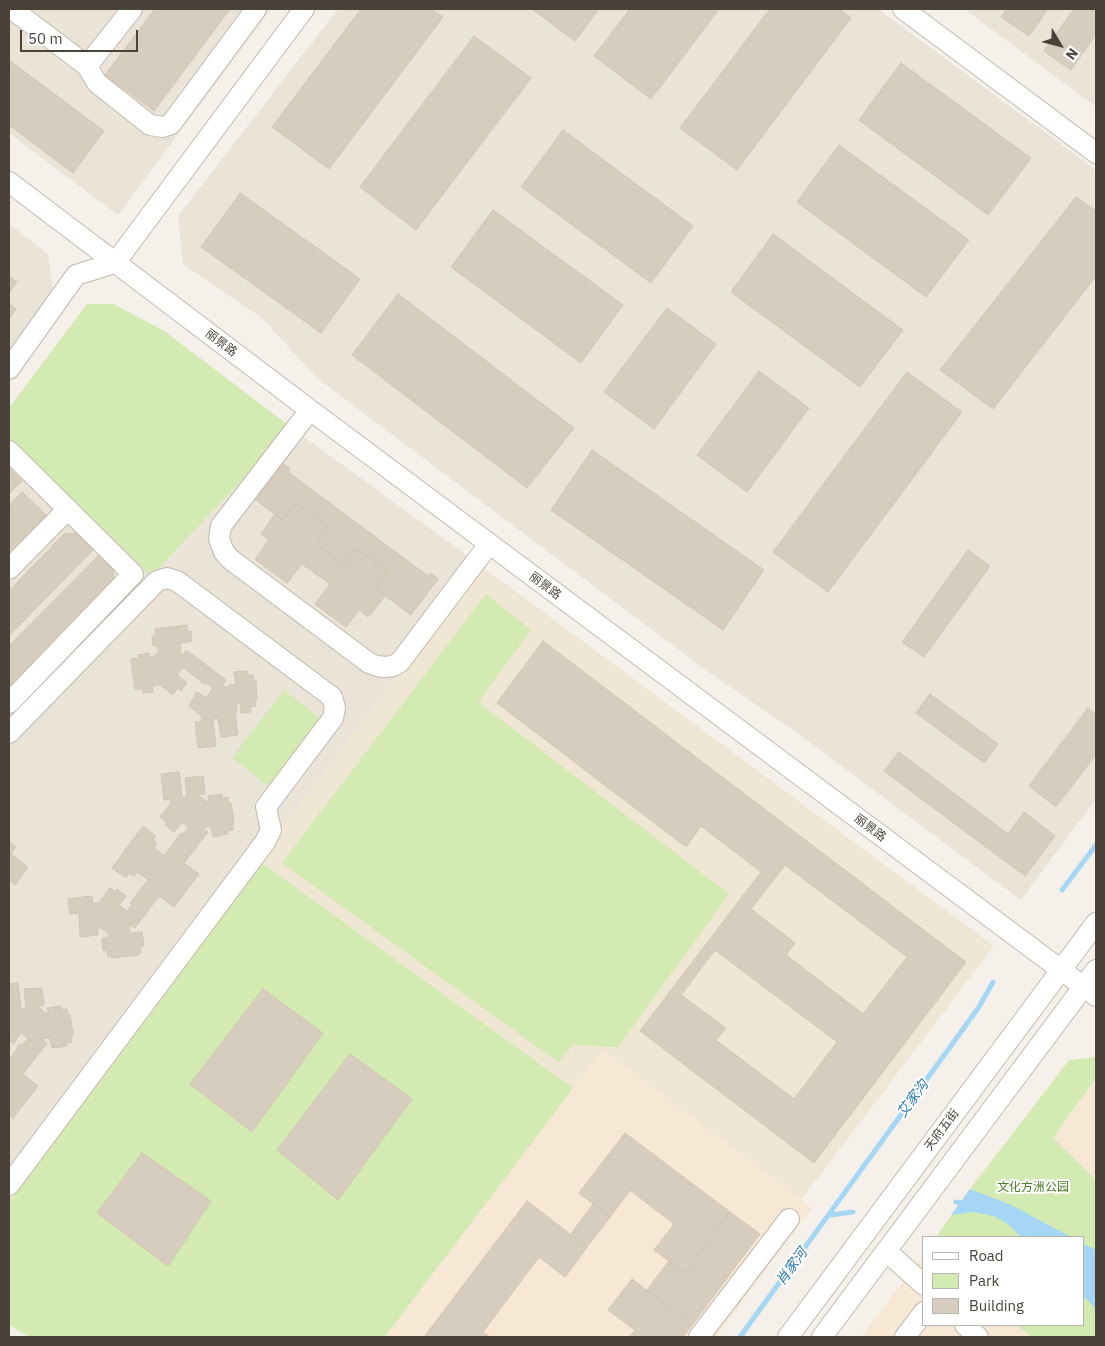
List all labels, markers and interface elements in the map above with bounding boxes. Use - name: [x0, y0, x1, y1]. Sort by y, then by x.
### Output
- scale bar: [22, 20, 140, 52]
- north arrow: [1035, 20, 1085, 70]
- text: 50 m: [28, 29, 63, 48]
- text: N: [1062, 45, 1082, 63]
- street label: 丽景路: [202, 326, 240, 360]
- street label: 丽景路: [526, 569, 564, 603]
- street label: 丽景路: [851, 811, 889, 845]
- water label: 艾家沟: [894, 1077, 932, 1121]
- street label: 天府五街: [922, 1106, 962, 1154]
- park label: 文化方洲公园: [997, 1181, 1069, 1195]
- legend: [922, 1236, 1085, 1326]
- water label: 肖家河: [773, 1245, 811, 1289]
- text: Road: [969, 1246, 1004, 1265]
- text: Park: [969, 1271, 999, 1290]
- text: Building: [969, 1296, 1024, 1315]

